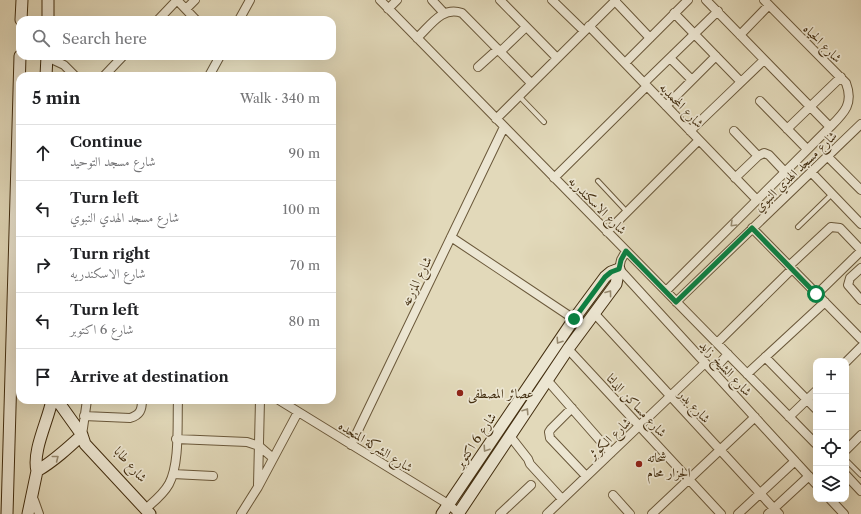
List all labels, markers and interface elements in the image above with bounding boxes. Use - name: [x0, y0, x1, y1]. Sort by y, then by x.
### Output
- search box: [16, 16, 336, 60]
- street label: شارع الحياه: [798, 20, 846, 68]
- icon: search: [30, 27, 52, 49]
- text: Search here: [62, 29, 147, 48]
- street label: شارع المحمديه: [654, 79, 707, 134]
- text: 5 min: [32, 88, 80, 108]
- text: Walk · 340 m: [240, 90, 320, 106]
- street label: شارع مسجد الهدي النبوي: [750, 127, 843, 218]
- text: Continue: [70, 132, 142, 151]
- icon: ahead: [32, 142, 54, 164]
- text: 90 m: [289, 145, 320, 161]
- text: شارع مسجد التوحيد: [70, 153, 156, 169]
- street label: شارع الاسكندريه: [563, 173, 630, 240]
- text: Turn left: [70, 188, 139, 207]
- icon: left: [32, 198, 54, 220]
- text: 100 m: [282, 201, 320, 217]
- text: شارع مسجد الهدي النبوي: [70, 209, 179, 225]
- one-way arrow: [730, 219, 738, 227]
- text: Turn right: [70, 244, 150, 263]
- icon: right: [32, 254, 54, 276]
- street label: شارع المزرعه: [397, 254, 438, 310]
- text: 70 m: [290, 257, 320, 273]
- text: شارع الاسكندريه: [70, 265, 146, 281]
- route start: [807, 285, 825, 303]
- one-way arrow: [604, 291, 611, 298]
- text: Turn left: [70, 300, 139, 319]
- icon: left: [32, 310, 54, 332]
- route end: [565, 310, 583, 328]
- text: 80 m: [288, 313, 320, 329]
- text: شارع 6 اكتوبر: [70, 321, 133, 337]
- one-way arrow: [556, 337, 564, 344]
- street label: شارع الشيخ زايد: [693, 337, 756, 402]
- map controls: [813, 358, 849, 502]
- button: +: [813, 358, 849, 394]
- icon: arrive: [32, 366, 54, 388]
- text: Arrive at destination: [70, 367, 229, 386]
- street label: شارع مساكن الدلتا: [601, 370, 670, 443]
- place label: عصائر المصطفى: [468, 385, 533, 404]
- street label: شارع بدر: [671, 385, 714, 429]
- marker: عصائر المصطفى: [455, 388, 465, 398]
- button: −: [813, 394, 849, 430]
- street label: شارع 6 اكتوبر: [450, 409, 503, 475]
- one-way arrow: [522, 409, 529, 416]
- street label: شارع الكوثر: [583, 414, 637, 467]
- street label: شارع الشركة المتحده: [334, 417, 416, 479]
- button: locate: [813, 430, 849, 466]
- street label: شارع طابا: [108, 443, 151, 488]
- one-way arrow: [484, 444, 491, 451]
- place label: شحاته الجزار محام: [647, 449, 691, 484]
- one-way arrow: [52, 456, 59, 463]
- marker: شحاته الجزار محام: [634, 459, 644, 469]
- button: layers: [813, 466, 849, 502]

